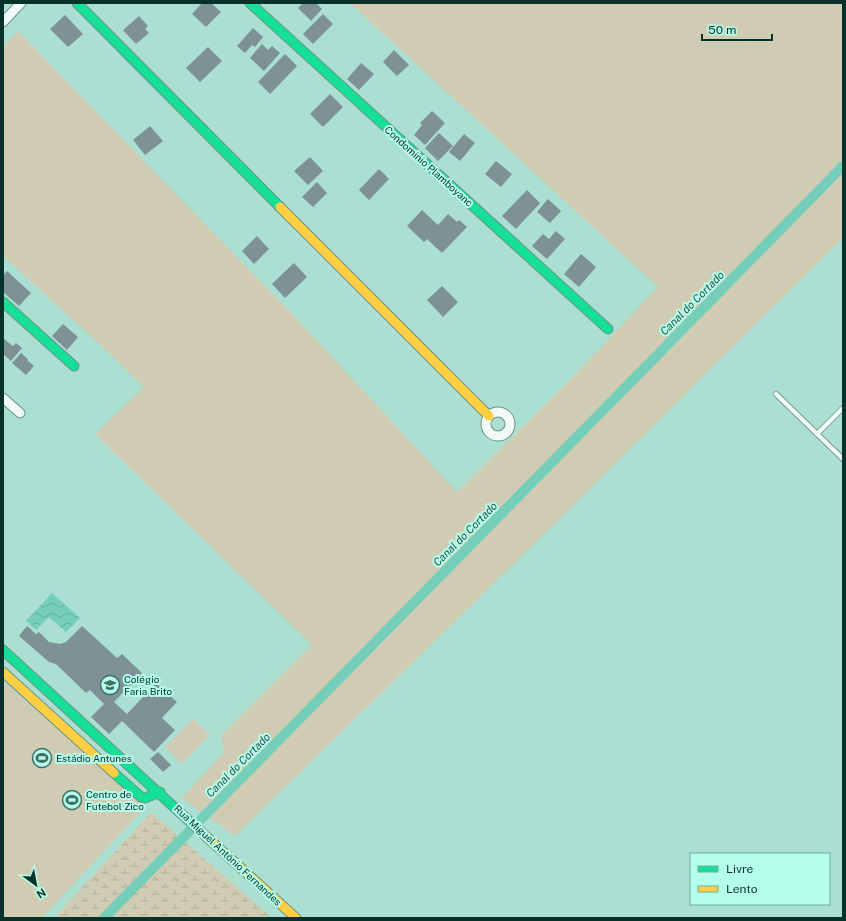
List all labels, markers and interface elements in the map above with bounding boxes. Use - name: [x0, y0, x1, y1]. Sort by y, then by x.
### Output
- scale bar: [702, 16, 772, 42]
- text: 50 m: [708, 23, 736, 37]
- street label: Condominio Plamboyanc: [382, 123, 476, 209]
- water label: Canal do Cortado: [658, 269, 726, 337]
- water label: Canal do Cortado: [431, 500, 499, 568]
- place label: Colégio Faria Brito: [124, 673, 173, 697]
- school or university icon: Colégio Faria Brito: [99, 674, 121, 696]
- water label: Canal do Cortado: [204, 731, 272, 799]
- sports icon: Estádio Antunes: [31, 747, 53, 769]
- place label: Estádio Antunes: [56, 752, 132, 764]
- place label: Centro de Futebol Zico: [86, 788, 144, 812]
- sports icon: Centro de Futebol Zico: [61, 789, 83, 811]
- street label: Rua Miguel Antônio Fernandes: [172, 802, 284, 908]
- legend: [690, 853, 830, 905]
- text: Livre: [726, 862, 754, 876]
- north arrow: [16, 865, 56, 905]
- text: Lento: [726, 882, 758, 896]
- text: N: [34, 886, 48, 901]

